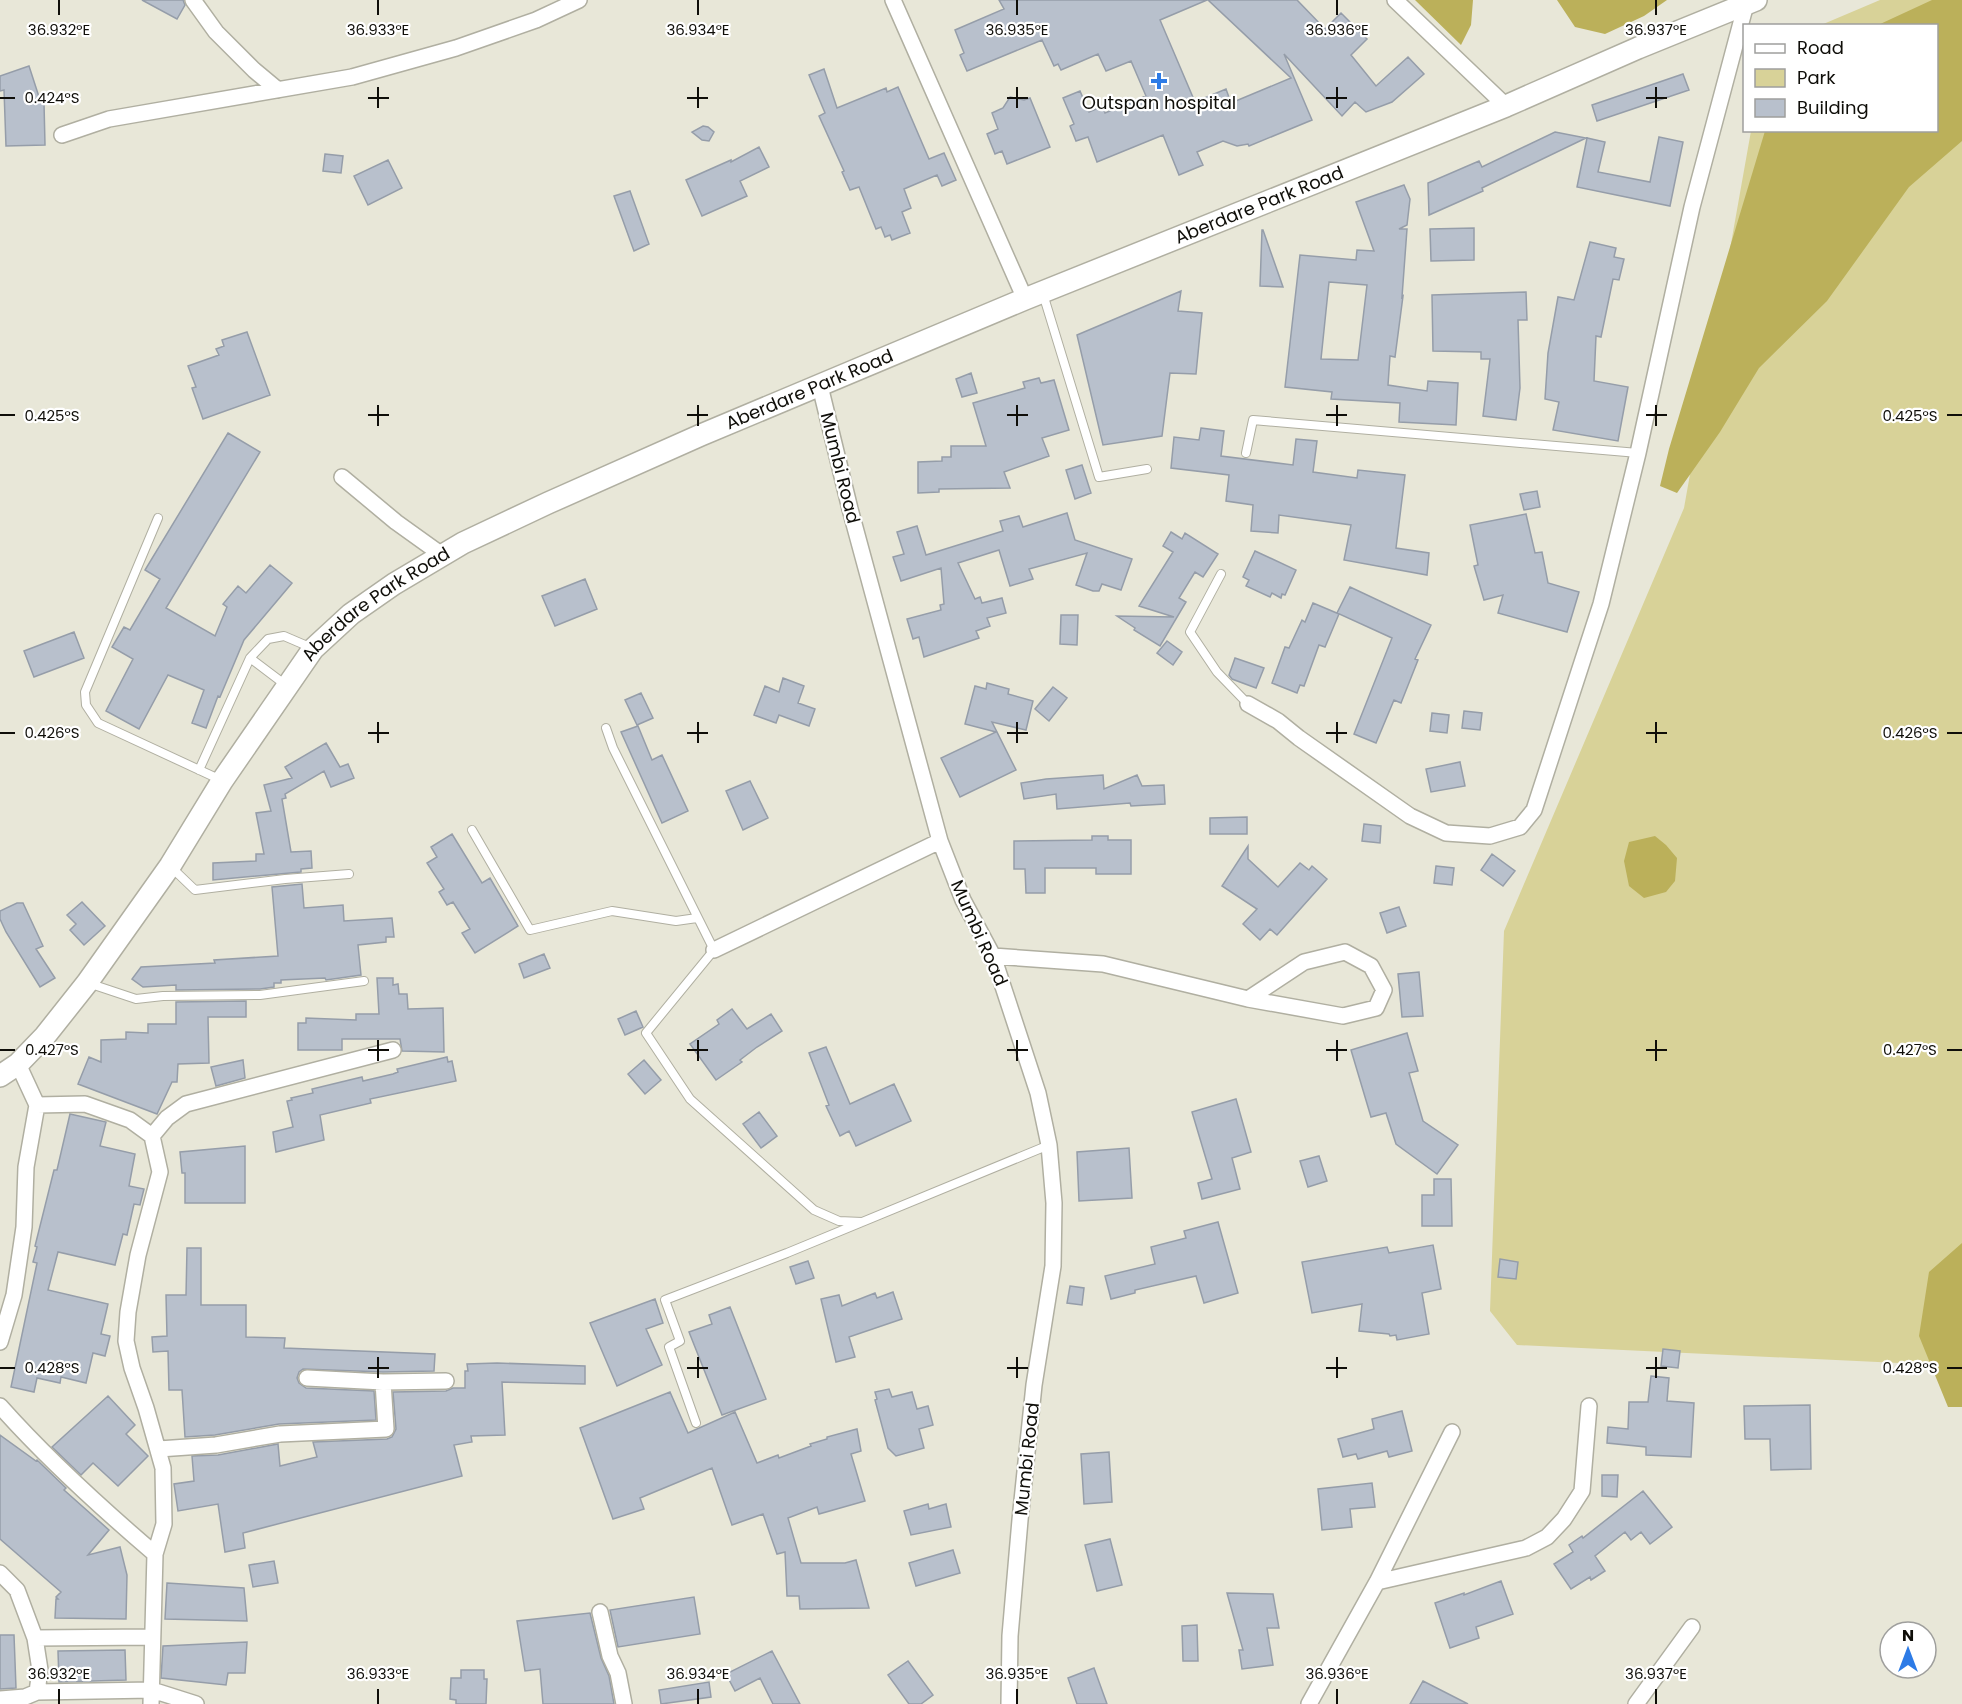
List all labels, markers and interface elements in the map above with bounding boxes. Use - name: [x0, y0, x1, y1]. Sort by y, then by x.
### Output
- text: 36.932°E: [28, 19, 90, 40]
- text: 36.933°E: [347, 19, 409, 40]
- text: 36.934°E: [666, 19, 730, 40]
- text: 36.935°E: [985, 19, 1049, 40]
- text: 36.936°E: [1305, 19, 1369, 40]
- text: 36.937°E: [1625, 19, 1687, 40]
- legend: [1743, 24, 1938, 132]
- text: Road: [1797, 35, 1844, 60]
- text: Park: [1797, 65, 1836, 90]
- marker: Outspan hospital: [1150, 72, 1168, 90]
- text: 0.424°S: [24, 87, 80, 108]
- place label: Outspan hospital: [1082, 90, 1236, 115]
- text: Building: [1797, 95, 1869, 120]
- street label: Aberdare Park Road: [1171, 160, 1347, 250]
- street label: Aberdare Park Road: [722, 343, 897, 435]
- text: 0.425°S: [24, 405, 80, 426]
- text: 0.425°S: [1882, 405, 1938, 426]
- street label: Mumbi Road: [815, 410, 866, 526]
- street label: Aberdare Park Road: [295, 541, 454, 666]
- text: 0.426°S: [24, 722, 80, 743]
- text: 0.426°S: [1882, 722, 1938, 743]
- street label: Mumbi Road: [945, 876, 1014, 990]
- text: 0.427°S: [25, 1039, 79, 1060]
- text: 0.427°S: [1883, 1039, 1937, 1060]
- text: 0.428°S: [24, 1357, 80, 1378]
- text: 0.428°S: [1882, 1357, 1938, 1378]
- street label: Mumbi Road: [1008, 1401, 1045, 1517]
- north arrow: [1878, 1620, 1938, 1680]
- text: N: [1902, 1624, 1914, 1647]
- text: 36.932°E: [28, 1663, 90, 1684]
- text: 36.933°E: [347, 1663, 409, 1684]
- text: 36.934°E: [666, 1663, 730, 1684]
- text: 36.935°E: [985, 1663, 1049, 1684]
- text: 36.936°E: [1305, 1663, 1369, 1684]
- text: 36.937°E: [1625, 1663, 1687, 1684]

